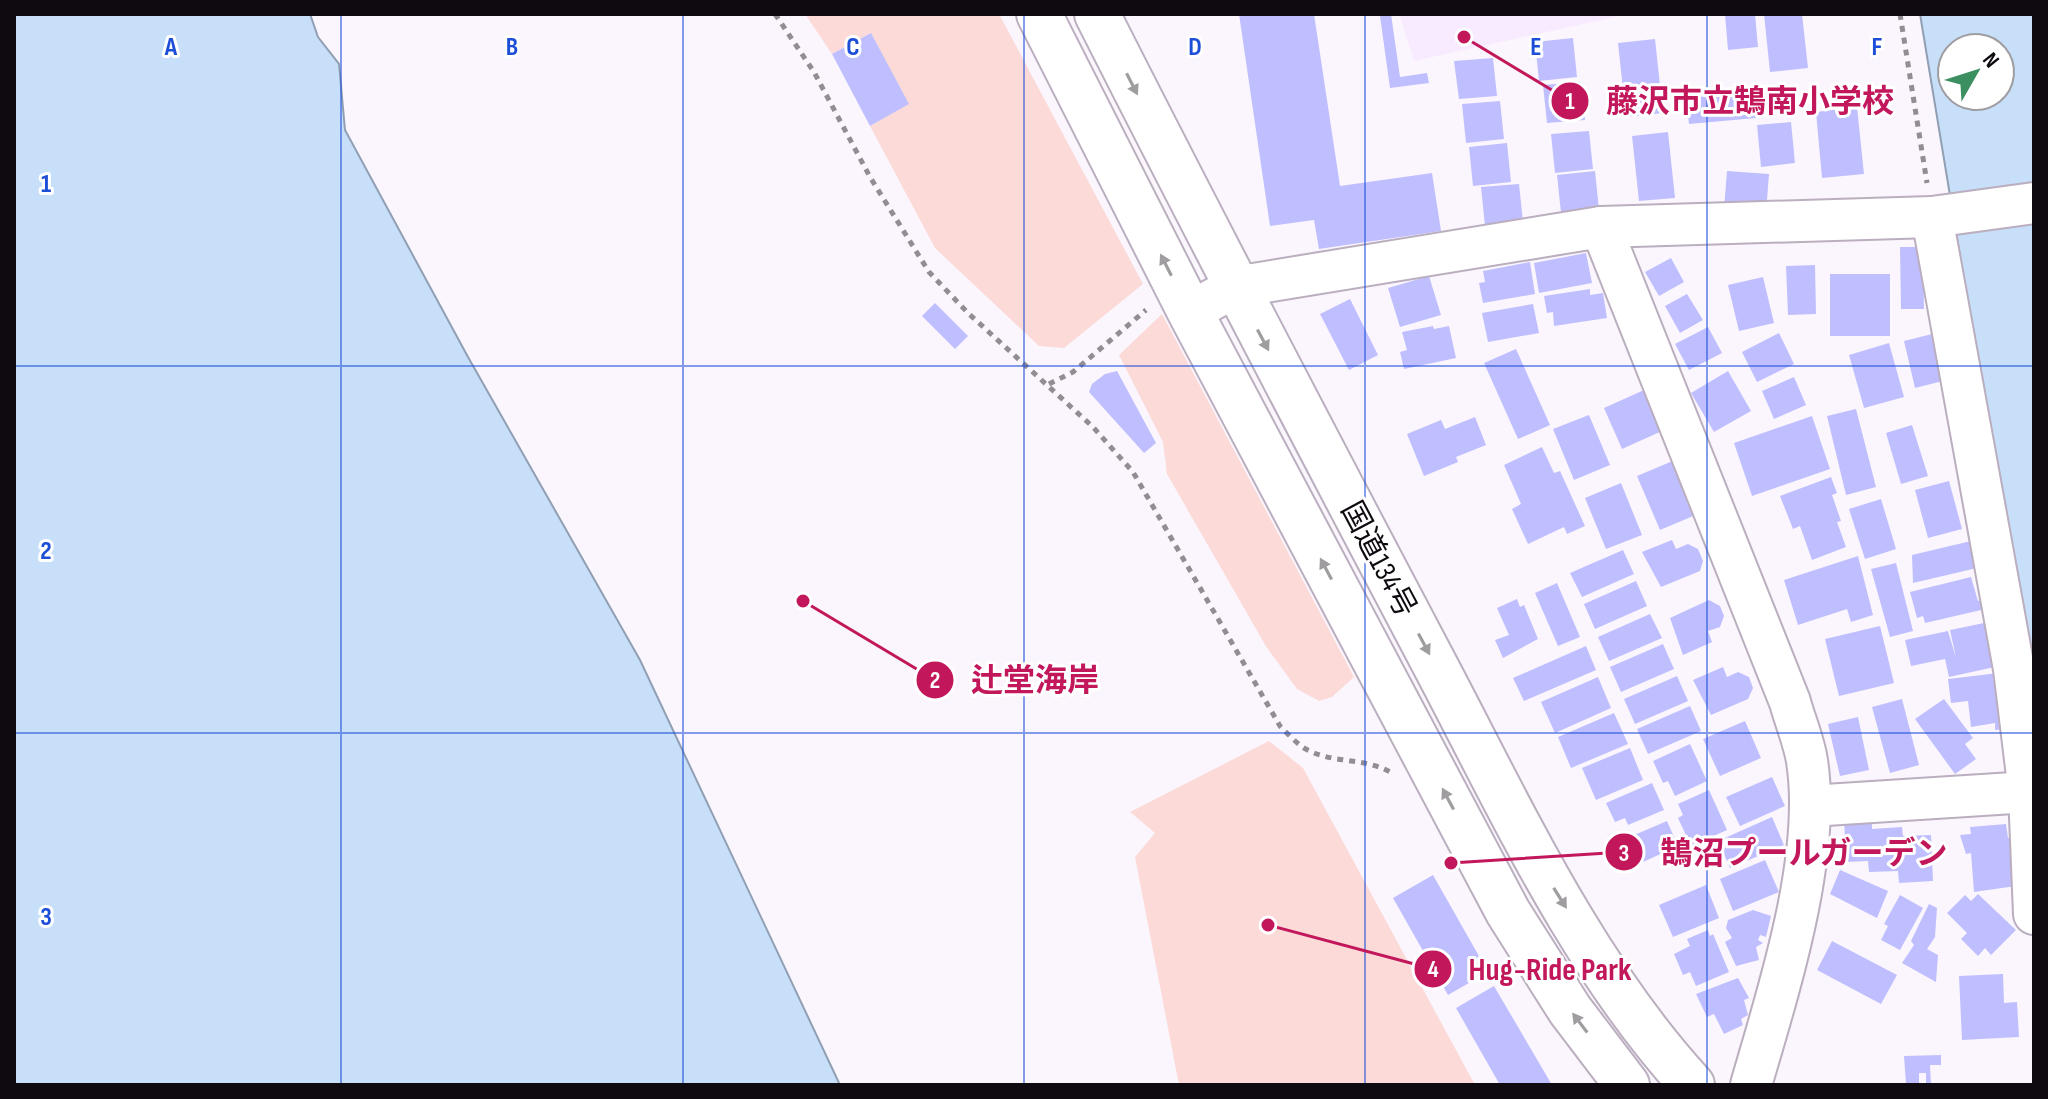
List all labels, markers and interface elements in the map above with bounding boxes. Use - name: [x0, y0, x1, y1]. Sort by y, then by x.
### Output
- text: A: [164, 32, 178, 63]
- text: B: [506, 32, 518, 63]
- text: C: [846, 32, 860, 63]
- text: D: [1188, 32, 1202, 63]
- text: E: [1530, 32, 1542, 63]
- text: F: [1872, 32, 1883, 63]
- north arrow: [1936, 32, 2016, 112]
- text: N: [1976, 47, 2005, 73]
- one-way arrow: [1125, 72, 1139, 95]
- callout: 藤沢市立鵠南小学校: [1550, 73, 1910, 129]
- text: 藤沢市立鵠南小学校: [1606, 83, 1894, 122]
- text: 1: [1565, 87, 1575, 116]
- text: 1: [41, 169, 51, 200]
- one-way arrow: [1159, 253, 1173, 276]
- one-way arrow: [1256, 329, 1269, 352]
- street label: 国道134号: [1333, 496, 1424, 623]
- text: 2: [40, 536, 52, 567]
- one-way arrow: [1319, 558, 1332, 581]
- one-way arrow: [1417, 633, 1431, 655]
- callout: 辻堂海岸: [915, 652, 1115, 708]
- text: 辻堂海岸: [971, 662, 1099, 701]
- text: 2: [930, 666, 940, 695]
- one-way arrow: [1441, 788, 1454, 811]
- callout: 鵠沼プールガーデン: [1604, 824, 1964, 880]
- text: 鵠沼プールガーデン: [1660, 835, 1948, 874]
- text: 3: [1619, 839, 1629, 868]
- one-way arrow: [1552, 887, 1566, 909]
- text: 3: [40, 902, 52, 933]
- callout: Hug-Ride Park: [1413, 941, 1648, 997]
- text: Hug-Ride Park: [1468, 951, 1632, 990]
- text: 4: [1427, 955, 1439, 984]
- one-way arrow: [1572, 1013, 1588, 1033]

